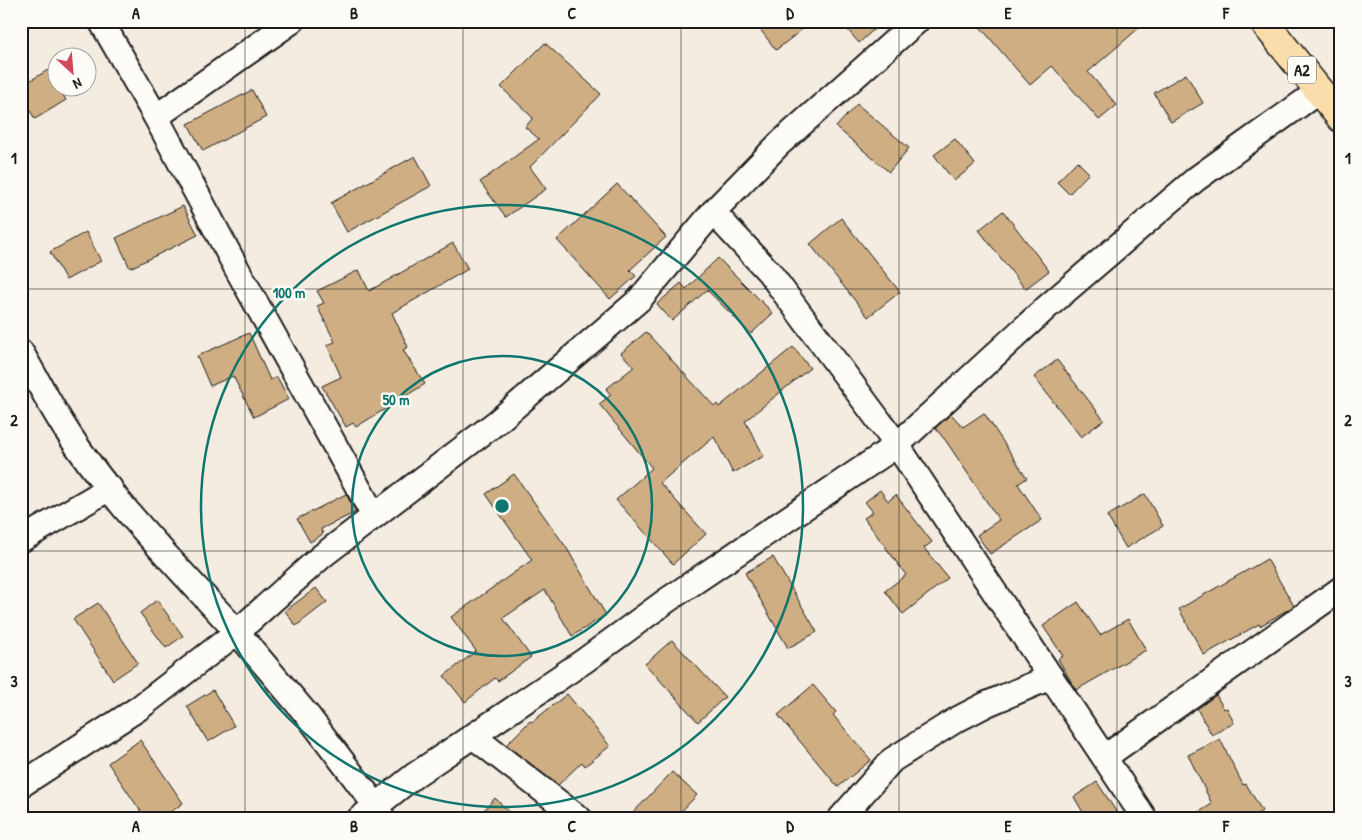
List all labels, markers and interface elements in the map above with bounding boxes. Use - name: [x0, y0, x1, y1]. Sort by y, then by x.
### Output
- text: A: [132, 2, 140, 24]
- text: B: [350, 2, 358, 24]
- text: C: [568, 2, 577, 24]
- text: D: [786, 2, 794, 24]
- text: E: [1004, 2, 1012, 24]
- text: F: [1222, 2, 1230, 24]
- north arrow: [48, 48, 98, 98]
- road number: A2: [1288, 56, 1316, 84]
- text: N: [70, 74, 85, 95]
- text: 1: [11, 147, 17, 169]
- text: 1: [1345, 147, 1351, 169]
- text: 100 m: [273, 282, 305, 303]
- text: 50 m: [383, 389, 409, 410]
- text: 2: [10, 409, 18, 431]
- text: 2: [1344, 409, 1352, 431]
- centre of rings: [493, 497, 511, 515]
- text: 3: [10, 670, 18, 692]
- text: 3: [1344, 670, 1352, 692]
- text: A: [132, 815, 140, 837]
- text: B: [350, 815, 358, 837]
- text: C: [568, 815, 577, 837]
- text: D: [786, 815, 794, 837]
- text: E: [1004, 815, 1012, 837]
- text: F: [1222, 815, 1230, 837]

